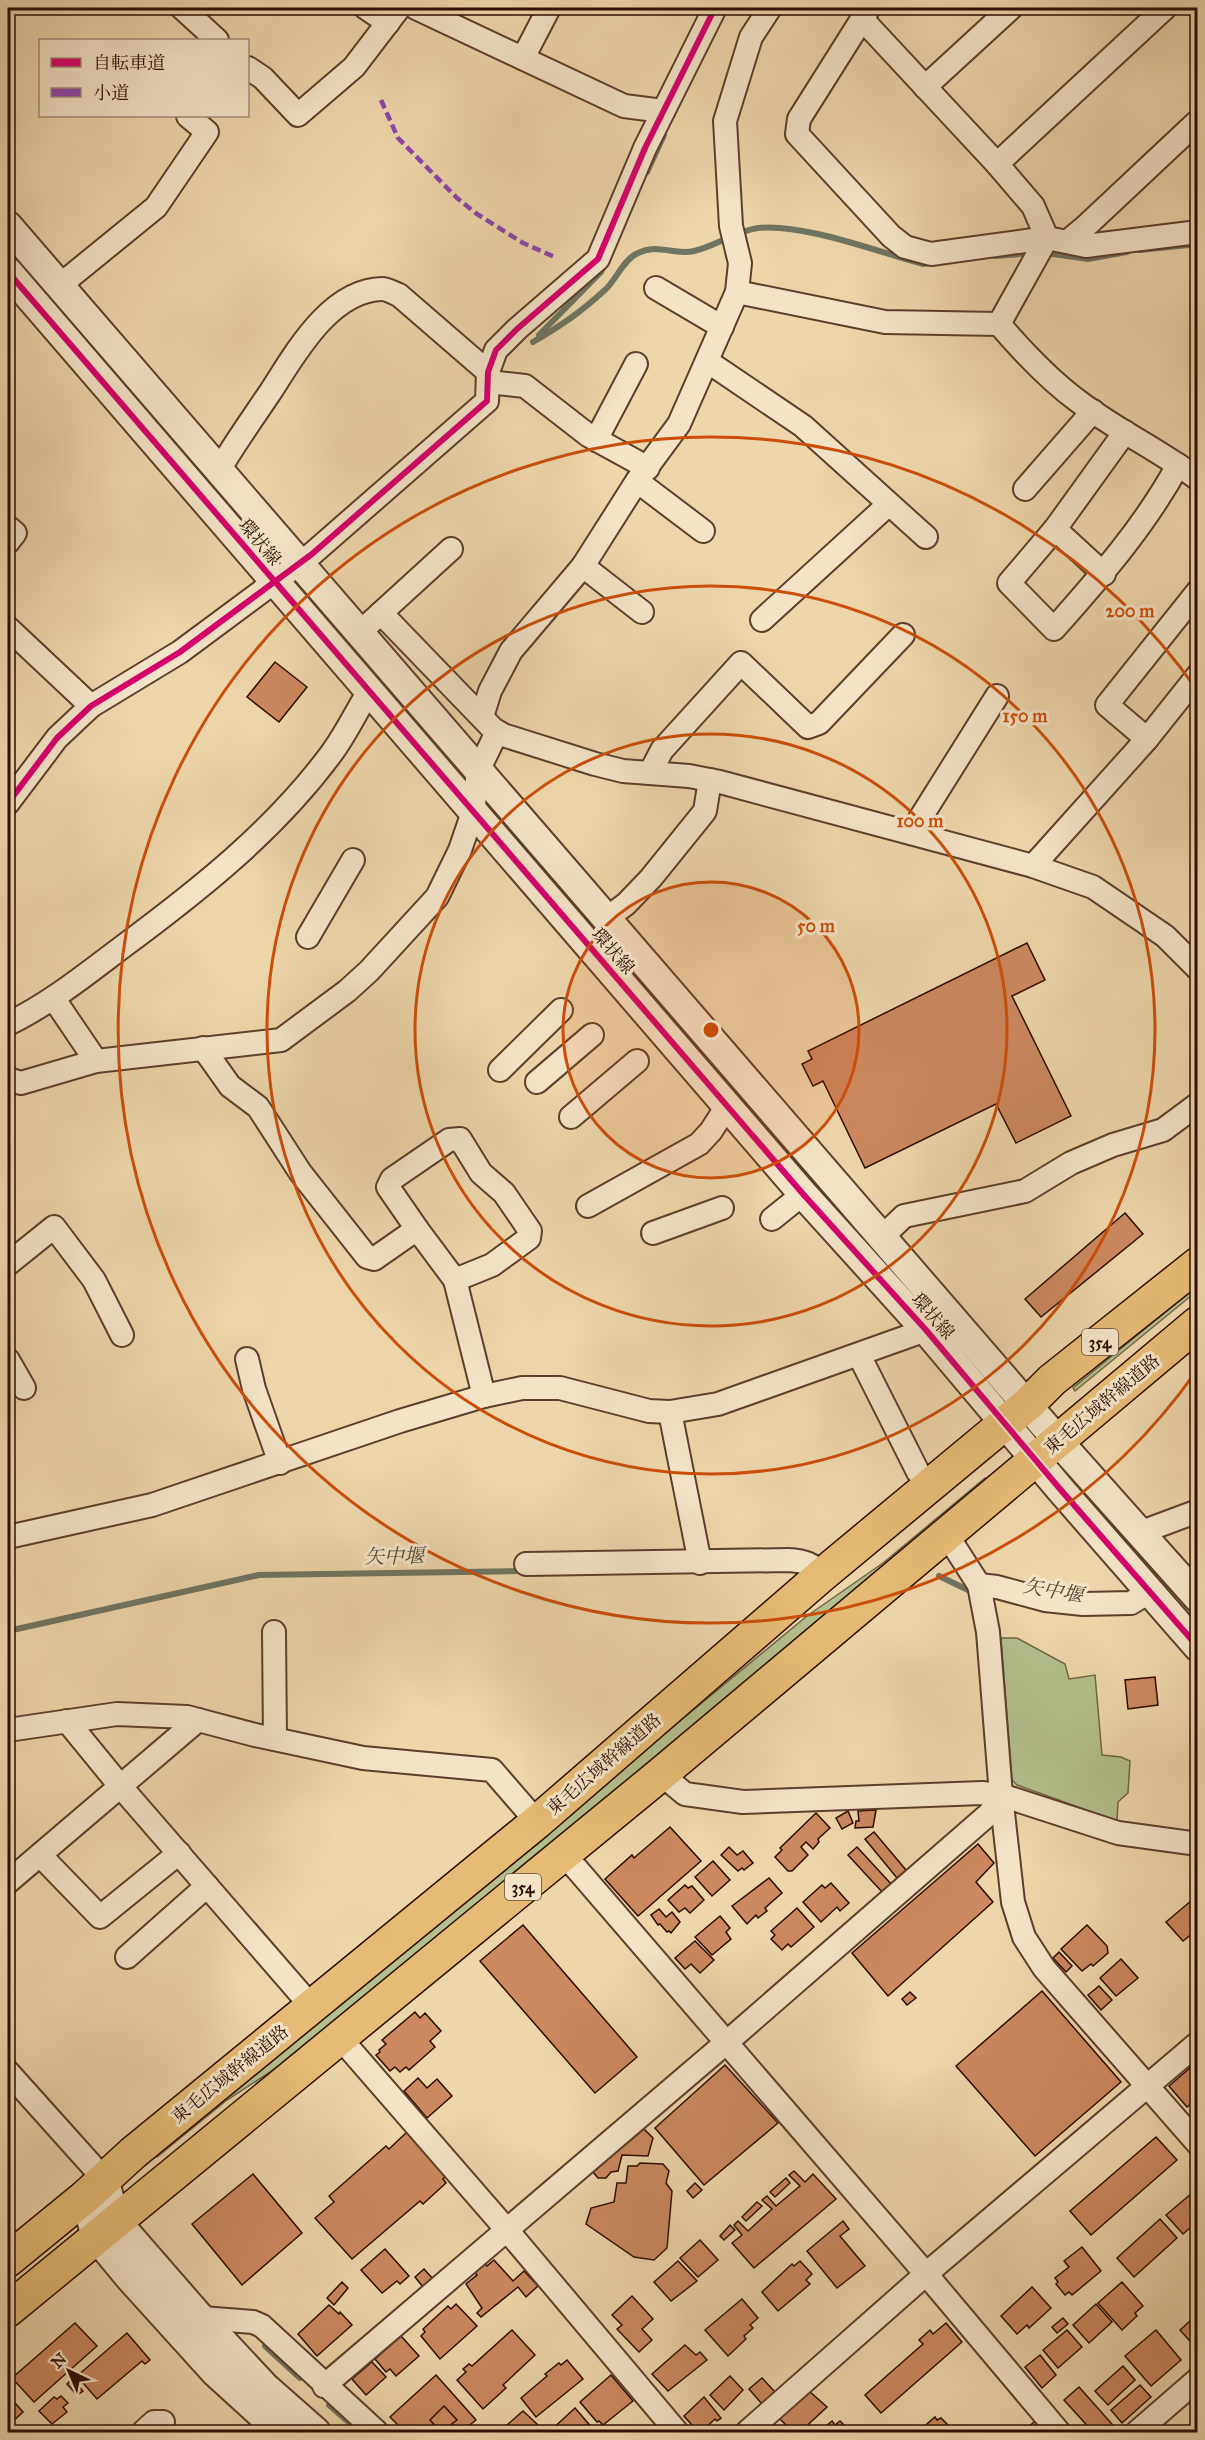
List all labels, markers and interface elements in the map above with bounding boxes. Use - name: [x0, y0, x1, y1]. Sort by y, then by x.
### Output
- legend: [39, 39, 249, 117]
- text: 自転車道: [93, 52, 165, 74]
- text: 小道: [93, 82, 129, 104]
- street label: 環状線: [234, 514, 286, 570]
- text: 200 m: [1106, 600, 1155, 622]
- text: 150 m: [1003, 705, 1048, 727]
- text: 100 m: [897, 810, 944, 832]
- text: 50 m: [797, 915, 836, 937]
- street label: 環状線: [587, 923, 639, 979]
- centre of rings: [701, 1020, 721, 1040]
- street label: 環状線: [907, 1288, 959, 1344]
- road number: 354: [1082, 1329, 1118, 1355]
- street label: 東毛広域幹線道路: [1040, 1349, 1164, 1459]
- water label: 矢中堰: [364, 1543, 427, 1569]
- water label: 矢中堰: [1021, 1573, 1088, 1608]
- street label: 東毛広域幹線道路: [542, 1708, 666, 1820]
- road number: 354: [505, 1874, 541, 1900]
- street label: 東毛広域幹線道路: [167, 2020, 293, 2128]
- north arrow: [39, 2341, 99, 2401]
- text: N: [47, 2349, 71, 2372]

